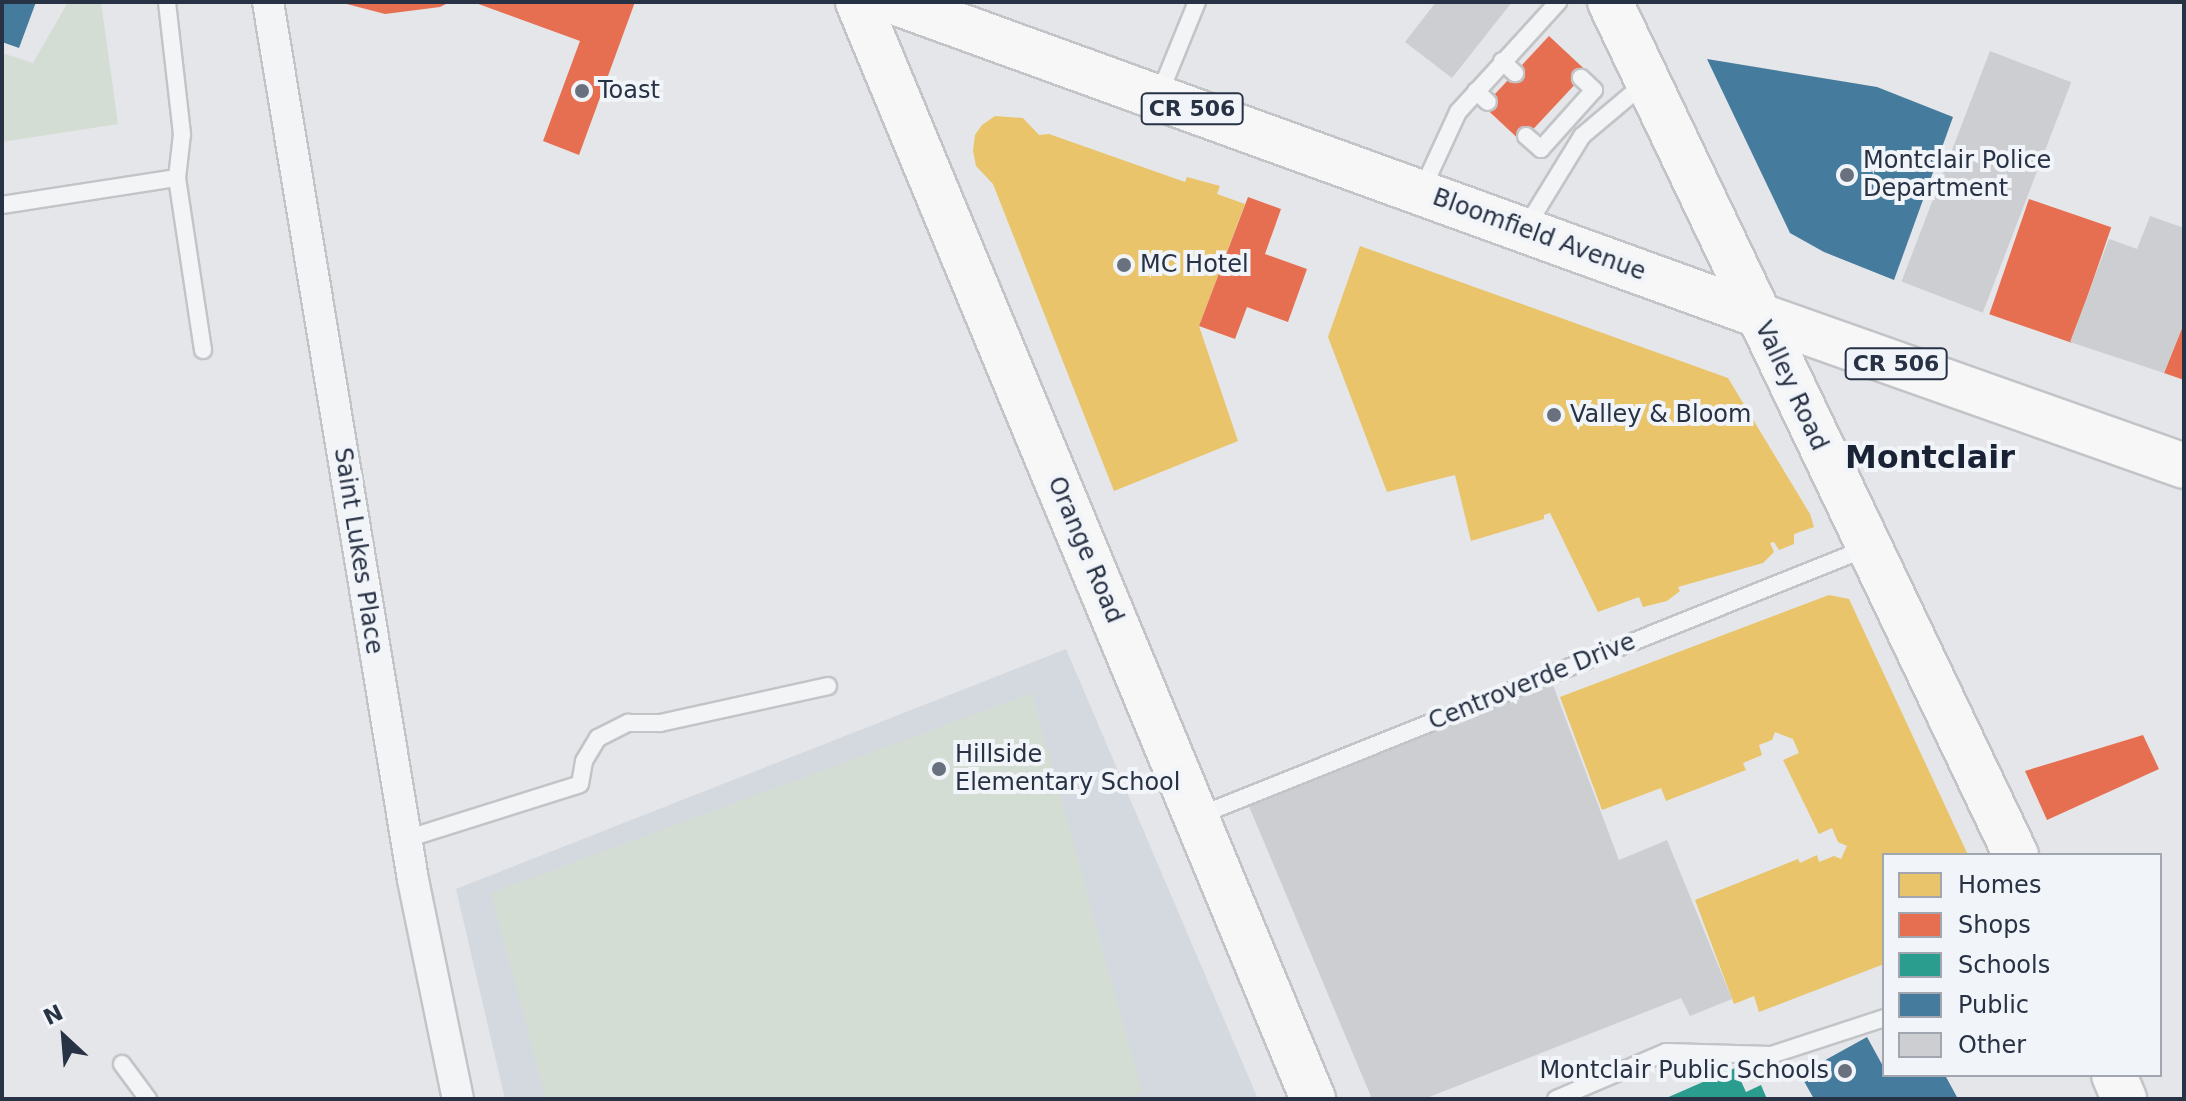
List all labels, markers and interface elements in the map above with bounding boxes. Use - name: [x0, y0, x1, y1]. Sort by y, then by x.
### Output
- place label: Toast: [598, 77, 660, 105]
- marker: Toast: [573, 82, 591, 100]
- road number: CR 506: [1140, 91, 1244, 127]
- place label: Montclair Police Department: [1863, 147, 2051, 203]
- marker: Montclair Police Department: [1838, 166, 1856, 184]
- street label: Bloomfield Avenue: [1429, 183, 1649, 287]
- place label: MC Hotel: [1140, 251, 1249, 279]
- marker: MC Hotel: [1115, 256, 1133, 274]
- street label: Valley Road: [1748, 317, 1834, 455]
- road number: CR 506: [1844, 346, 1948, 382]
- place label: Valley & Bloom: [1570, 401, 1751, 429]
- marker: Valley & Bloom: [1545, 406, 1563, 424]
- district label: Montclair: [1845, 438, 2015, 476]
- street label: Saint Lukes Place: [327, 446, 389, 656]
- street label: Orange Road: [1041, 472, 1129, 628]
- street label: Centroverde Drive: [1425, 627, 1639, 737]
- place label: Hillside Elementary School: [955, 741, 1180, 797]
- marker: Hillside Elementary School: [930, 760, 948, 778]
- legend: [1882, 853, 2162, 1077]
- text: Homes: [1958, 871, 2041, 899]
- text: Shops: [1958, 911, 2031, 939]
- text: Schools: [1958, 951, 2050, 979]
- text: Public: [1958, 991, 2029, 1019]
- north arrow: [24, 997, 104, 1077]
- text: N: [39, 1000, 67, 1030]
- text: Other: [1958, 1031, 2026, 1059]
- place label: Montclair Public Schools: [1539, 1057, 1829, 1085]
- marker: Montclair Public Schools: [1836, 1062, 1854, 1080]

